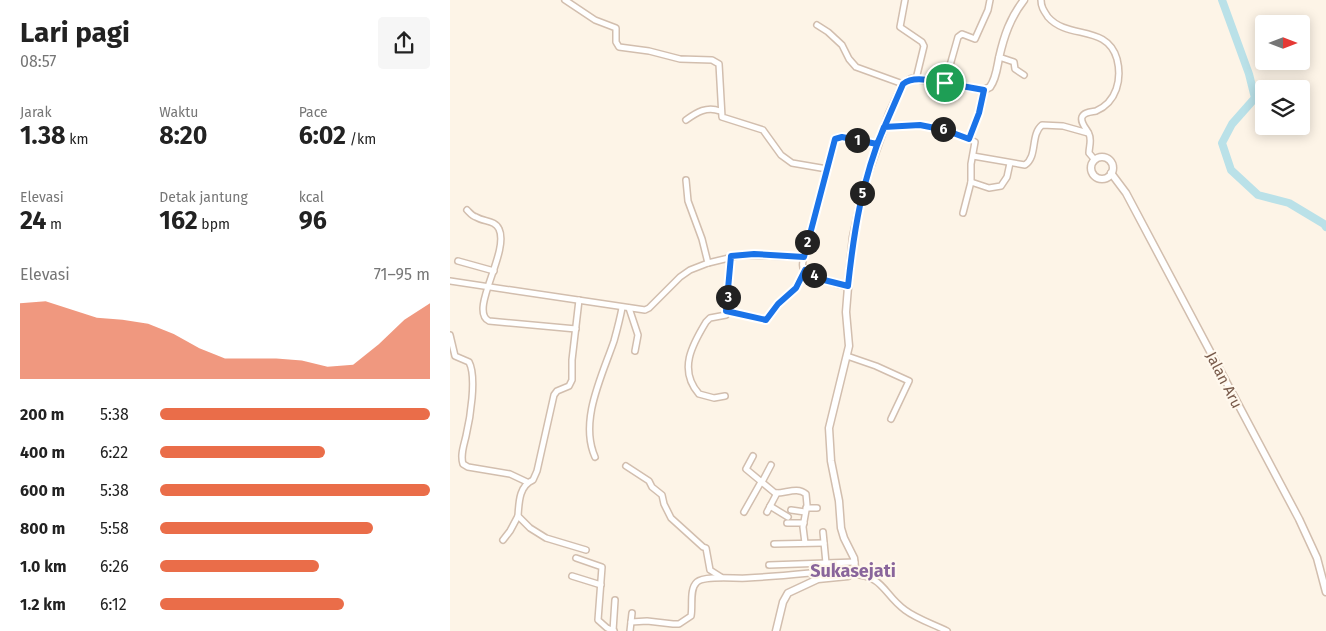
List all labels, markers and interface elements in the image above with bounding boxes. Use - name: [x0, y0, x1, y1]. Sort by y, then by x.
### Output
- north arrow: [1255, 15, 1310, 70]
- map controls: [1255, 15, 1310, 135]
- text: Lari pagi: [20, 16, 130, 49]
- button: share: [378, 17, 430, 69]
- text: 08:57: [20, 52, 56, 71]
- pin: [924, 62, 966, 104]
- icon: arrive: [931, 69, 959, 97]
- button: layers: [1255, 80, 1310, 135]
- text: Jarak: [20, 104, 52, 121]
- text: Waktu: [159, 104, 198, 121]
- text: Pace: [299, 104, 328, 121]
- pin: 6: [930, 116, 956, 142]
- text: 1.38: [20, 121, 66, 151]
- text: 8:20: [159, 121, 207, 151]
- text: 6:02: [299, 121, 346, 151]
- text: 6: [940, 121, 947, 138]
- pin: 1: [844, 128, 870, 152]
- text: km: [66, 131, 88, 148]
- text: /km: [346, 131, 376, 148]
- text: 1: [854, 132, 861, 149]
- pin: 5: [850, 180, 874, 206]
- text: 5: [859, 185, 866, 202]
- text: Elevasi: [20, 189, 64, 206]
- text: Detak jantung: [159, 189, 248, 206]
- text: kcal: [299, 189, 324, 206]
- text: 24: [20, 206, 46, 236]
- text: 162: [159, 206, 198, 236]
- text: 96: [299, 206, 327, 236]
- text: m: [46, 216, 62, 233]
- text: bpm: [198, 216, 230, 233]
- pin: 2: [794, 230, 820, 254]
- text: 2: [804, 234, 811, 251]
- pin: 4: [802, 262, 826, 288]
- text: Elevasi: [20, 265, 70, 284]
- text: 71–95 m: [374, 265, 430, 284]
- text: 4: [811, 267, 818, 284]
- pin: 3: [716, 284, 740, 310]
- text: 3: [725, 289, 732, 306]
- street label: Jalan Aru: [1202, 349, 1246, 411]
- text: 200 m: [20, 405, 64, 424]
- text: 5:38: [100, 405, 129, 424]
- text: 400 m: [20, 443, 65, 462]
- text: 6:22: [100, 443, 128, 462]
- text: 600 m: [20, 481, 65, 500]
- text: 5:38: [100, 481, 129, 500]
- text: 800 m: [20, 519, 65, 538]
- text: 5:58: [100, 519, 129, 538]
- text: 1.0 km: [20, 557, 67, 576]
- text: 6:26: [100, 557, 129, 576]
- district label: Sukasejati: [810, 560, 896, 582]
- text: 1.2 km: [20, 595, 66, 614]
- text: 6:12: [100, 595, 127, 614]

